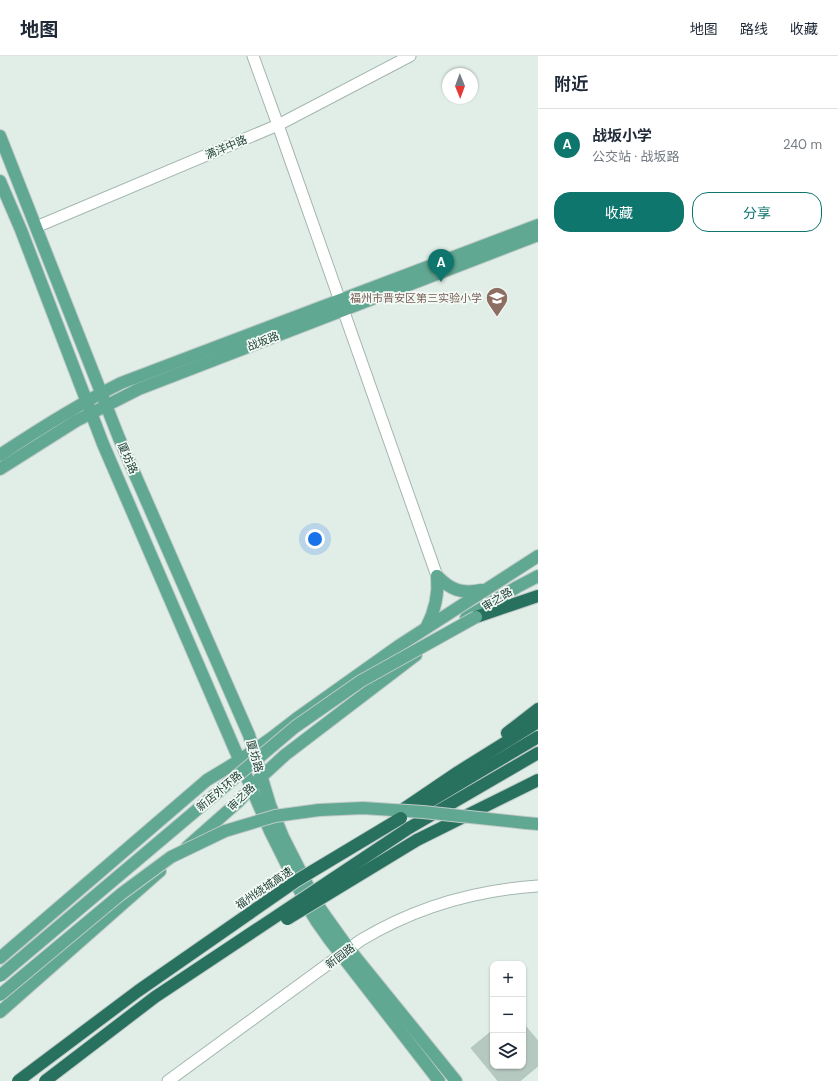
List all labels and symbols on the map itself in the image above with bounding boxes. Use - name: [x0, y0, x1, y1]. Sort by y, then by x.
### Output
- north arrow: [442, 68, 478, 104]
- street label: 满洋中路: [203, 132, 249, 162]
- pin: A: [428, 249, 454, 282]
- school or university icon: 福州市晋安区第三实验小学: [484, 285, 510, 318]
- place label: 福州市晋安区第三实验小学: [350, 291, 482, 305]
- street label: 战坂路: [245, 329, 281, 353]
- street label: 厦坊路: [115, 440, 141, 476]
- your location: [305, 529, 325, 549]
- street label: 审之路: [479, 585, 515, 613]
- street label: 厦坊路: [244, 738, 266, 774]
- street label: 新店外环路: [193, 768, 245, 814]
- street label: 审之路: [224, 780, 258, 814]
- street label: 福州绕城高速: [233, 864, 295, 912]
- street label: 新园路: [323, 940, 357, 972]

